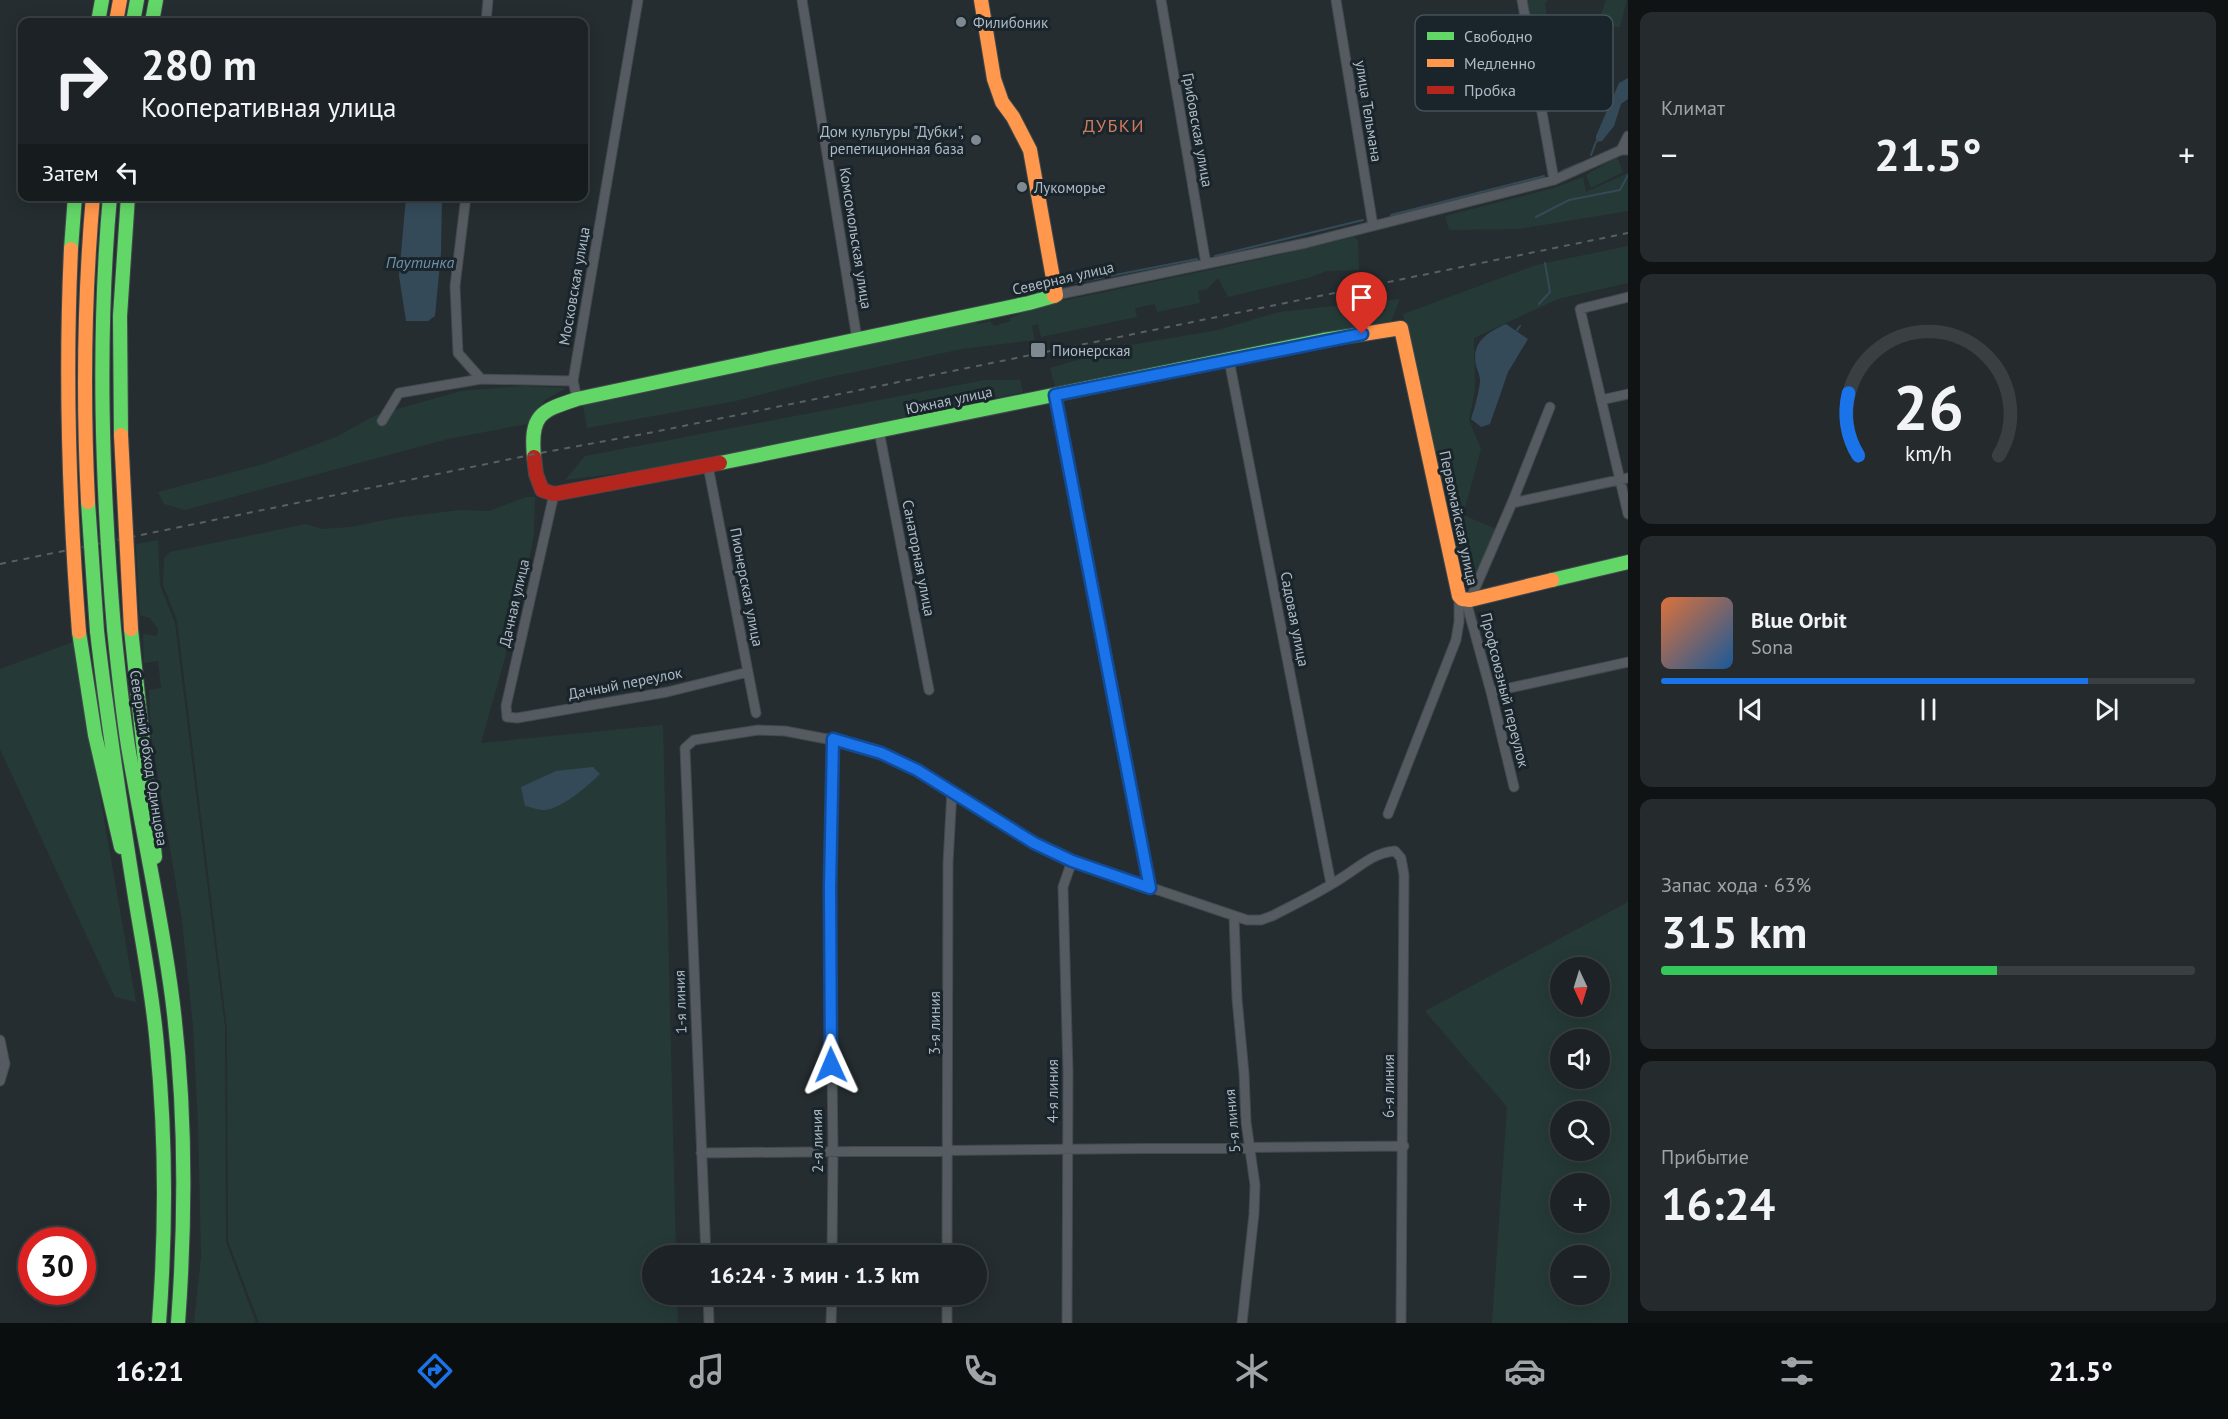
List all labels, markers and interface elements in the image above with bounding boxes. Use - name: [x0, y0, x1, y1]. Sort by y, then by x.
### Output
- place label: Филибоник: [973, 13, 1049, 32]
- marker: Филибоник: [954, 15, 968, 29]
- legend: [1415, 15, 1613, 111]
- text: Свободно: [1464, 26, 1533, 46]
- text: 280 m: [141, 37, 257, 92]
- icon: right: [42, 42, 120, 120]
- text: Медленно: [1464, 53, 1536, 73]
- street label: улица Тельмана: [1352, 59, 1386, 163]
- street label: Грибовская улица: [1179, 71, 1217, 189]
- text: Пробка: [1464, 80, 1516, 100]
- text: Кооперативная улица: [141, 90, 397, 124]
- text: Климат: [1661, 95, 1725, 121]
- district label: ДУБКИ: [1083, 114, 1145, 137]
- place label: Дом культуры "Дубки", репетиционная база: [820, 122, 964, 158]
- text: 21.5°: [1874, 125, 1982, 183]
- marker: Дом культуры "Дубки", репетиционная база: [969, 133, 983, 147]
- text: −: [1661, 133, 1678, 176]
- text: +: [2178, 133, 2195, 176]
- icon: left: [111, 156, 144, 189]
- text: Затем: [42, 159, 99, 187]
- street label: Комсомольская улица: [835, 166, 877, 310]
- place label: Лукоморье: [1033, 178, 1106, 197]
- marker: Лукоморье: [1015, 180, 1029, 194]
- street label: Московская улица: [554, 225, 594, 347]
- water label: Паутинка: [386, 252, 454, 272]
- street label: Северная улица: [1010, 257, 1116, 299]
- pin: [1336, 272, 1387, 334]
- icon: arrive: [1345, 281, 1378, 314]
- marker: Пионерская: [1029, 341, 1047, 359]
- place label: Пионерская: [1052, 341, 1130, 360]
- text: 26: [1893, 366, 1963, 447]
- street label: Южная улица: [904, 382, 994, 418]
- text: km/h: [1904, 440, 1951, 468]
- street label: Первомайская улица: [1435, 449, 1483, 587]
- street label: Санаторная улица: [898, 498, 940, 618]
- street label: Пионерская улица: [726, 526, 768, 648]
- street label: Дачная улица: [495, 557, 533, 649]
- street label: Садовая улица: [1276, 570, 1314, 668]
- text: Blue Orbit: [1751, 606, 1847, 634]
- street label: Профсоюзный переулок: [1477, 611, 1534, 770]
- text: Sona: [1751, 634, 1793, 660]
- street label: Дачный переулок: [566, 662, 684, 703]
- street label: Северный обход Одинцова: [126, 669, 172, 847]
- icon: previous: [1734, 693, 1767, 726]
- icon: pause: [1912, 693, 1945, 726]
- icon: next: [2090, 693, 2123, 726]
- text: Запас хода · 63%: [1661, 872, 1811, 898]
- text: 315 km: [1661, 902, 1807, 960]
- north arrow: [1550, 957, 1610, 1017]
- map controls: [1550, 957, 1610, 1305]
- street label: 1-я линия: [669, 970, 691, 1034]
- street label: 3-я линия: [925, 991, 944, 1055]
- button: sound: [1550, 1029, 1610, 1089]
- position arrow: [799, 1033, 863, 1097]
- street label: 6-я линия: [1379, 1054, 1398, 1118]
- street label: 4-я линия: [1043, 1059, 1062, 1123]
- street label: 5-я линия: [1220, 1088, 1244, 1154]
- button: search: [1550, 1101, 1610, 1161]
- street label: 2-я линия: [807, 1109, 827, 1173]
- text: Прибытие: [1661, 1144, 1749, 1170]
- button: +: [1550, 1173, 1610, 1233]
- text: 16:24: [1661, 1174, 1775, 1232]
- speed limit sign: 30: [18, 1227, 96, 1305]
- button: −: [1550, 1245, 1610, 1305]
- text: 16:24 · 3 мин · 1.3 km: [709, 1261, 920, 1289]
- icon: directions: [414, 1350, 456, 1392]
- icon: music: [686, 1350, 728, 1392]
- icon: phone: [959, 1350, 1001, 1392]
- icon: climate: [1231, 1350, 1273, 1392]
- icon: car: [1504, 1350, 1546, 1392]
- icon: filters: [1776, 1350, 1818, 1392]
- text: 16:21: [115, 1354, 184, 1388]
- text: 21.5°: [2048, 1354, 2113, 1388]

